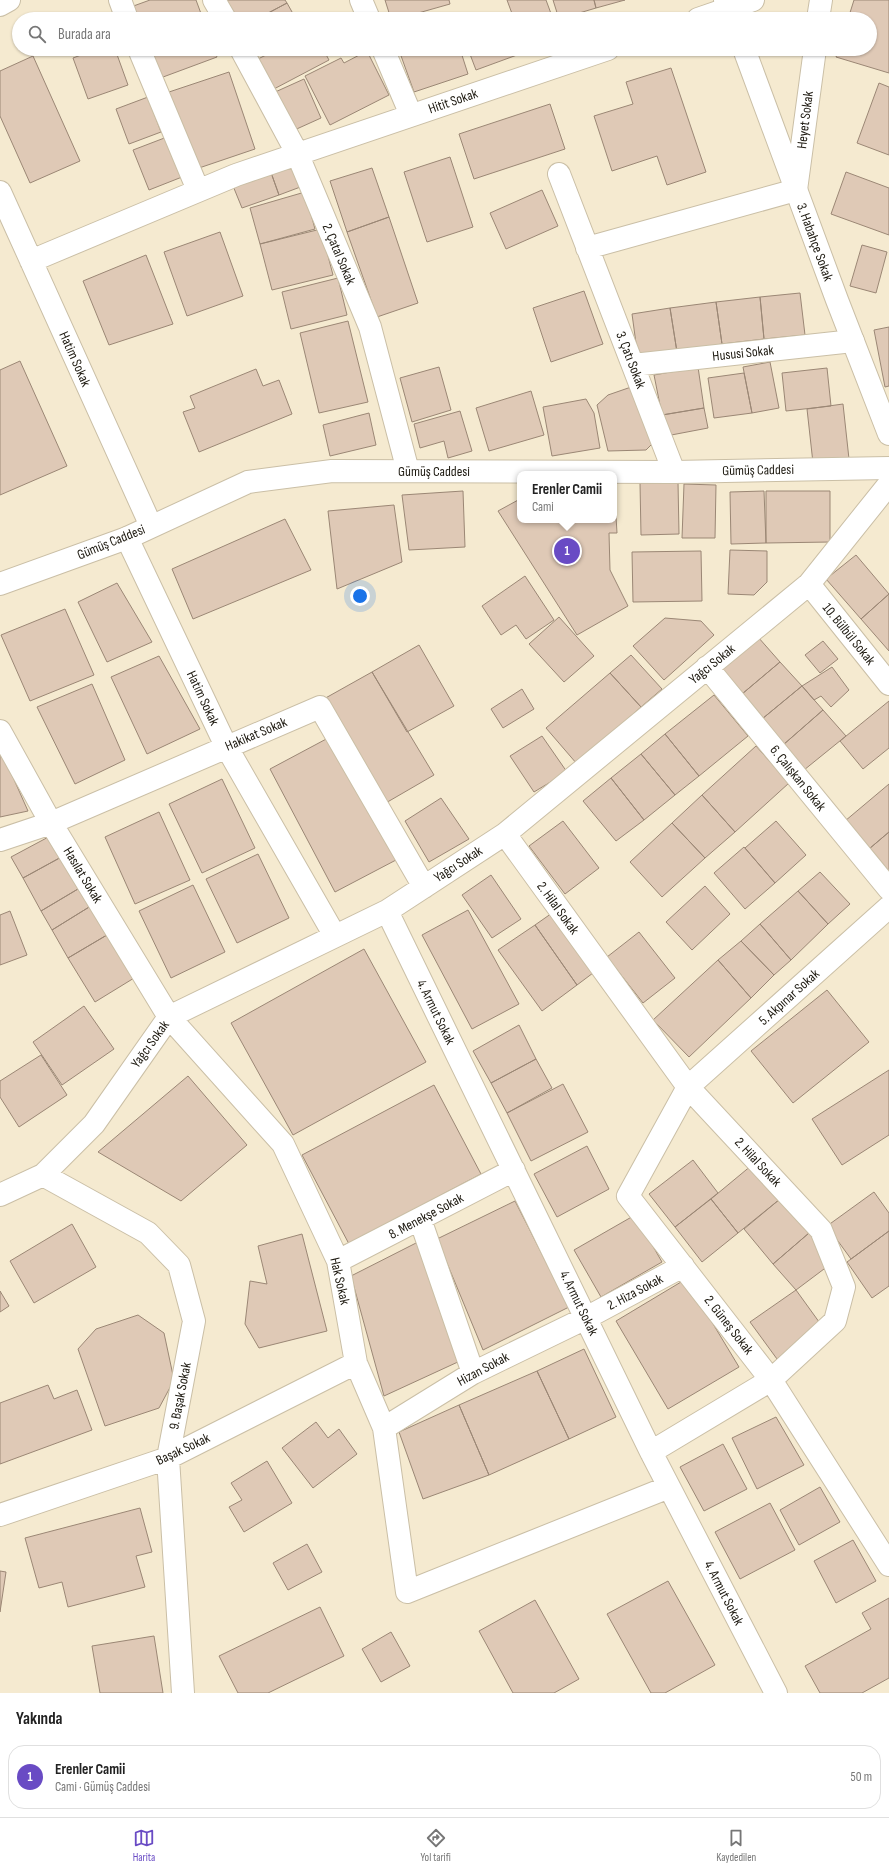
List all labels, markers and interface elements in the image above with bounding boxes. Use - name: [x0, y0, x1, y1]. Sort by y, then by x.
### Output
- search box: [12, 12, 877, 56]
- icon: search: [26, 23, 48, 45]
- text: Burada ara: [58, 25, 111, 44]
- street label: Hitit Sokak: [426, 84, 480, 117]
- street label: Heyet Sokak: [793, 90, 817, 150]
- street label: 3. Habahçe Sokak: [793, 201, 837, 284]
- street label: 2. Çatal Sokak: [318, 221, 360, 288]
- street label: Hatim Sokak: [55, 329, 95, 390]
- street label: 3. Çatı Sokak: [612, 329, 650, 391]
- street label: Hususi Sokak: [711, 341, 775, 365]
- street label: Gümüş Caddesi: [722, 461, 794, 479]
- street label: Gümüş Caddesi: [398, 463, 470, 480]
- popup: [517, 471, 617, 523]
- text: Erenler Camii: [532, 480, 602, 499]
- text: Cami: [532, 499, 554, 515]
- street label: Gümüş Caddesi: [75, 521, 147, 563]
- pin: 1: [554, 536, 580, 566]
- your location: [350, 586, 370, 606]
- street label: 10. Bülbül Sokak: [819, 600, 880, 669]
- street label: Yağcı Sokak: [686, 640, 739, 688]
- street label: Hatim Sokak: [183, 668, 223, 729]
- street label: Hakikat Sokak: [222, 713, 290, 755]
- street label: 6. Çalışkan Sokak: [766, 742, 830, 815]
- street label: Yağcı Sokak: [431, 842, 486, 886]
- street label: Hasılat Sokak: [60, 844, 107, 907]
- street label: 2. Hilal Sokak: [533, 878, 583, 938]
- street label: 5. Akpınar Sokak: [755, 965, 823, 1029]
- street label: 4. Armut Sokak: [413, 977, 459, 1048]
- street label: Yağcı Sokak: [127, 1016, 173, 1071]
- street label: 2. Hilal Sokak: [731, 1134, 785, 1191]
- street label: 8. Menekşe Sokak: [386, 1189, 467, 1243]
- street label: Hak Sokak: [326, 1256, 354, 1307]
- street label: 4. Armut Sokak: [556, 1268, 602, 1339]
- street label: 2. Hiza Sokak: [604, 1270, 666, 1314]
- street label: 2. Güneş Sokak: [701, 1292, 758, 1358]
- street label: Hizan Sokak: [454, 1348, 512, 1390]
- street label: 9. Başak Sokak: [165, 1360, 195, 1431]
- street label: Başak Sokak: [153, 1429, 213, 1469]
- street label: 4. Armut Sokak: [700, 1558, 748, 1629]
- text: Yakında: [16, 1709, 63, 1729]
- text: Erenler Camii: [55, 1760, 125, 1779]
- text: 1: [27, 1769, 33, 1785]
- text: 50 m: [851, 1769, 872, 1785]
- text: Cami · Gümüş Caddesi: [55, 1779, 150, 1795]
- tab: Harita: [133, 1827, 155, 1864]
- tab: Yol tarifi: [421, 1827, 451, 1864]
- tab: Kaydedilen: [716, 1827, 756, 1864]

